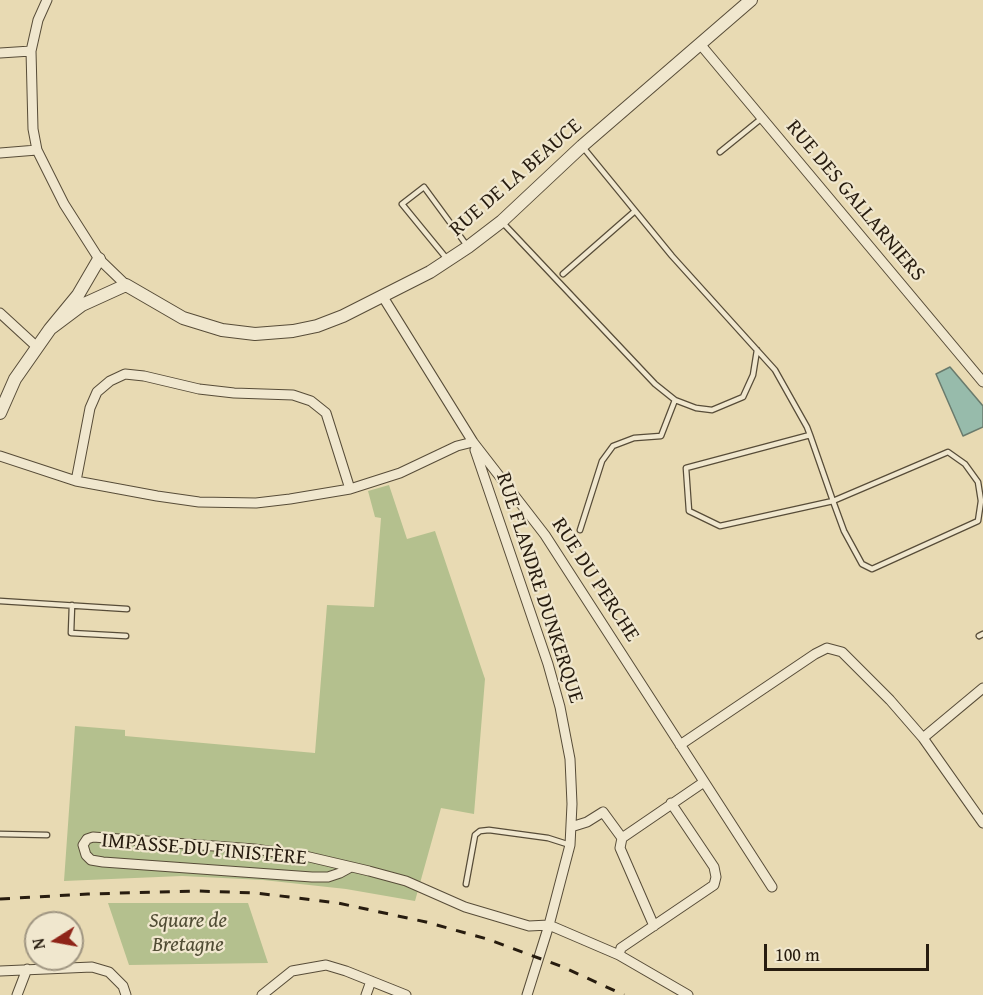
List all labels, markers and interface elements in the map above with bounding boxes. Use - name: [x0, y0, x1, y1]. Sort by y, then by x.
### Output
- street label: RUE DE LA BEAUCE: [445, 114, 587, 242]
- street label: RUE DES GALLARNIERS: [780, 115, 930, 287]
- street label: RUE FLANDRE DUNKERQUE: [490, 470, 588, 706]
- street label: RUE DU PERCHE: [546, 513, 644, 647]
- street label: IMPASSE DU FINISTÈRE: [100, 828, 308, 872]
- park label: Square de Bretagne: [149, 909, 227, 959]
- north arrow: [24, 911, 84, 971]
- scale bar: [767, 932, 932, 970]
- text: N: [25, 937, 51, 952]
- text: 100 m: [775, 941, 820, 968]

